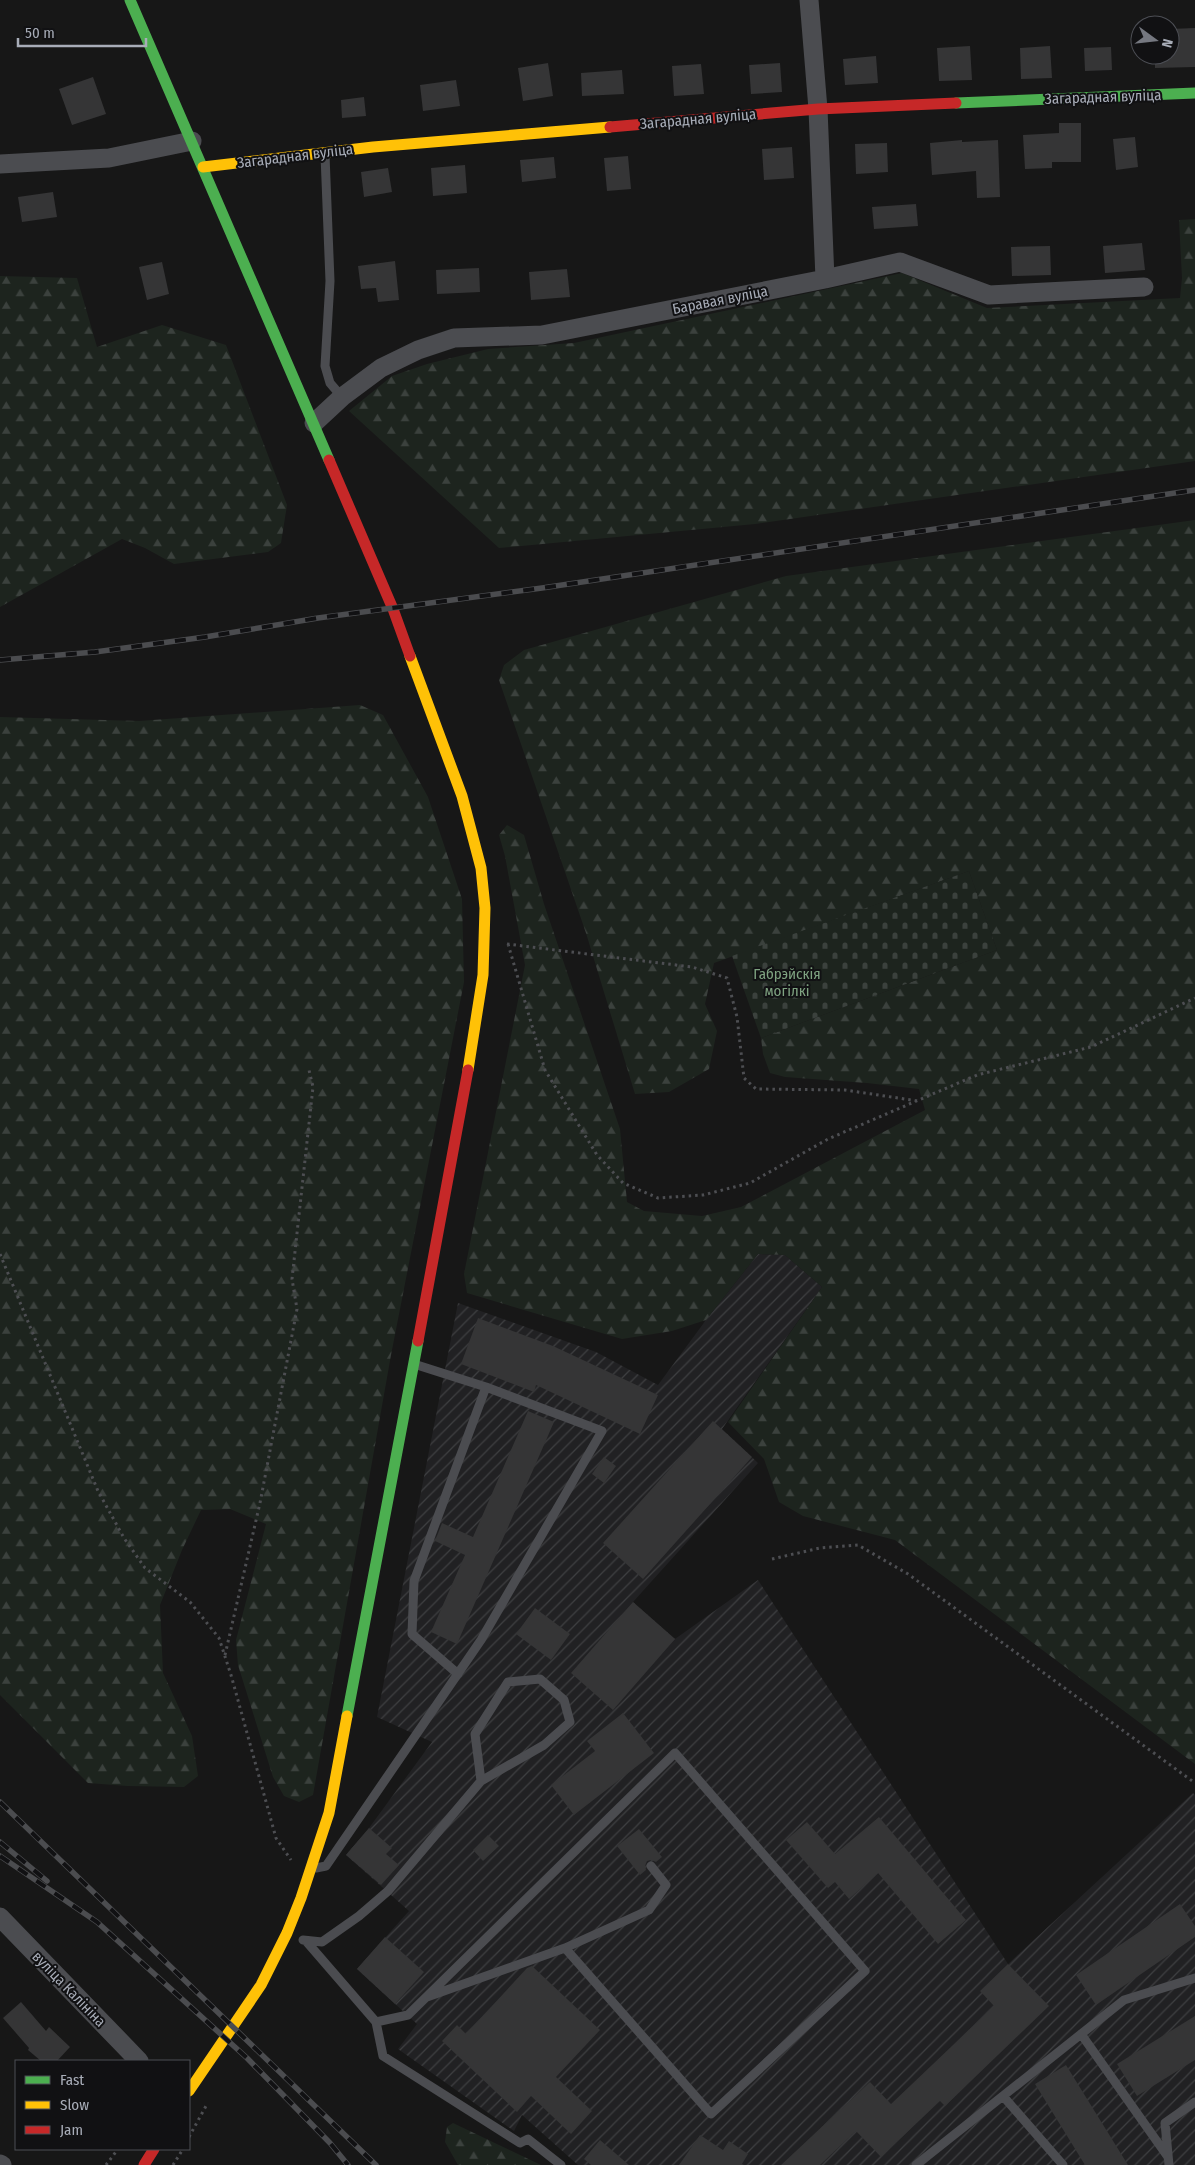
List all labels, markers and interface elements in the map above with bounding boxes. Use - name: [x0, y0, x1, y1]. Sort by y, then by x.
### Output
- scale bar: [18, 15, 145, 47]
- north arrow: [1130, 15, 1180, 65]
- text: 50 m: [25, 24, 55, 42]
- text: N: [1158, 37, 1176, 49]
- street label: Загарадная вуліца: [1044, 86, 1162, 108]
- street label: Загарадная вуліца: [639, 105, 757, 133]
- street label: Загарадная вуліца: [236, 140, 354, 172]
- street label: Баравая вуліца: [671, 282, 769, 318]
- park label: Габрэйскія могілкі: [753, 965, 821, 1000]
- street label: вуліца Калініна: [28, 1947, 110, 2031]
- legend: [15, 2060, 190, 2150]
- text: Fast: [60, 2071, 84, 2089]
- text: Slow: [60, 2096, 89, 2114]
- text: Jam: [60, 2121, 83, 2139]

